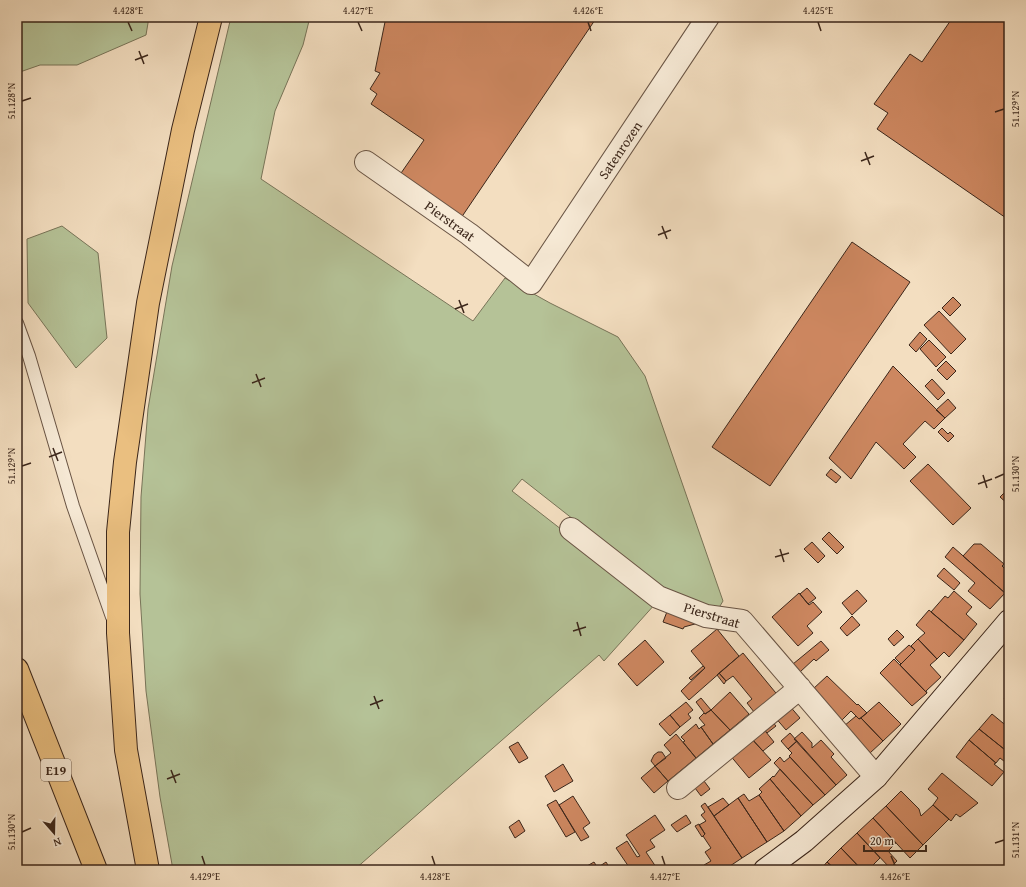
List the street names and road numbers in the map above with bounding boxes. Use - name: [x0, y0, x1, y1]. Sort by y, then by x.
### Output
- street label: Satenrozen: [593, 117, 647, 183]
- street label: Pierstraat: [421, 196, 479, 246]
- street label: Pierstraat: [681, 597, 743, 633]
- road number: E19: [41, 759, 71, 781]

